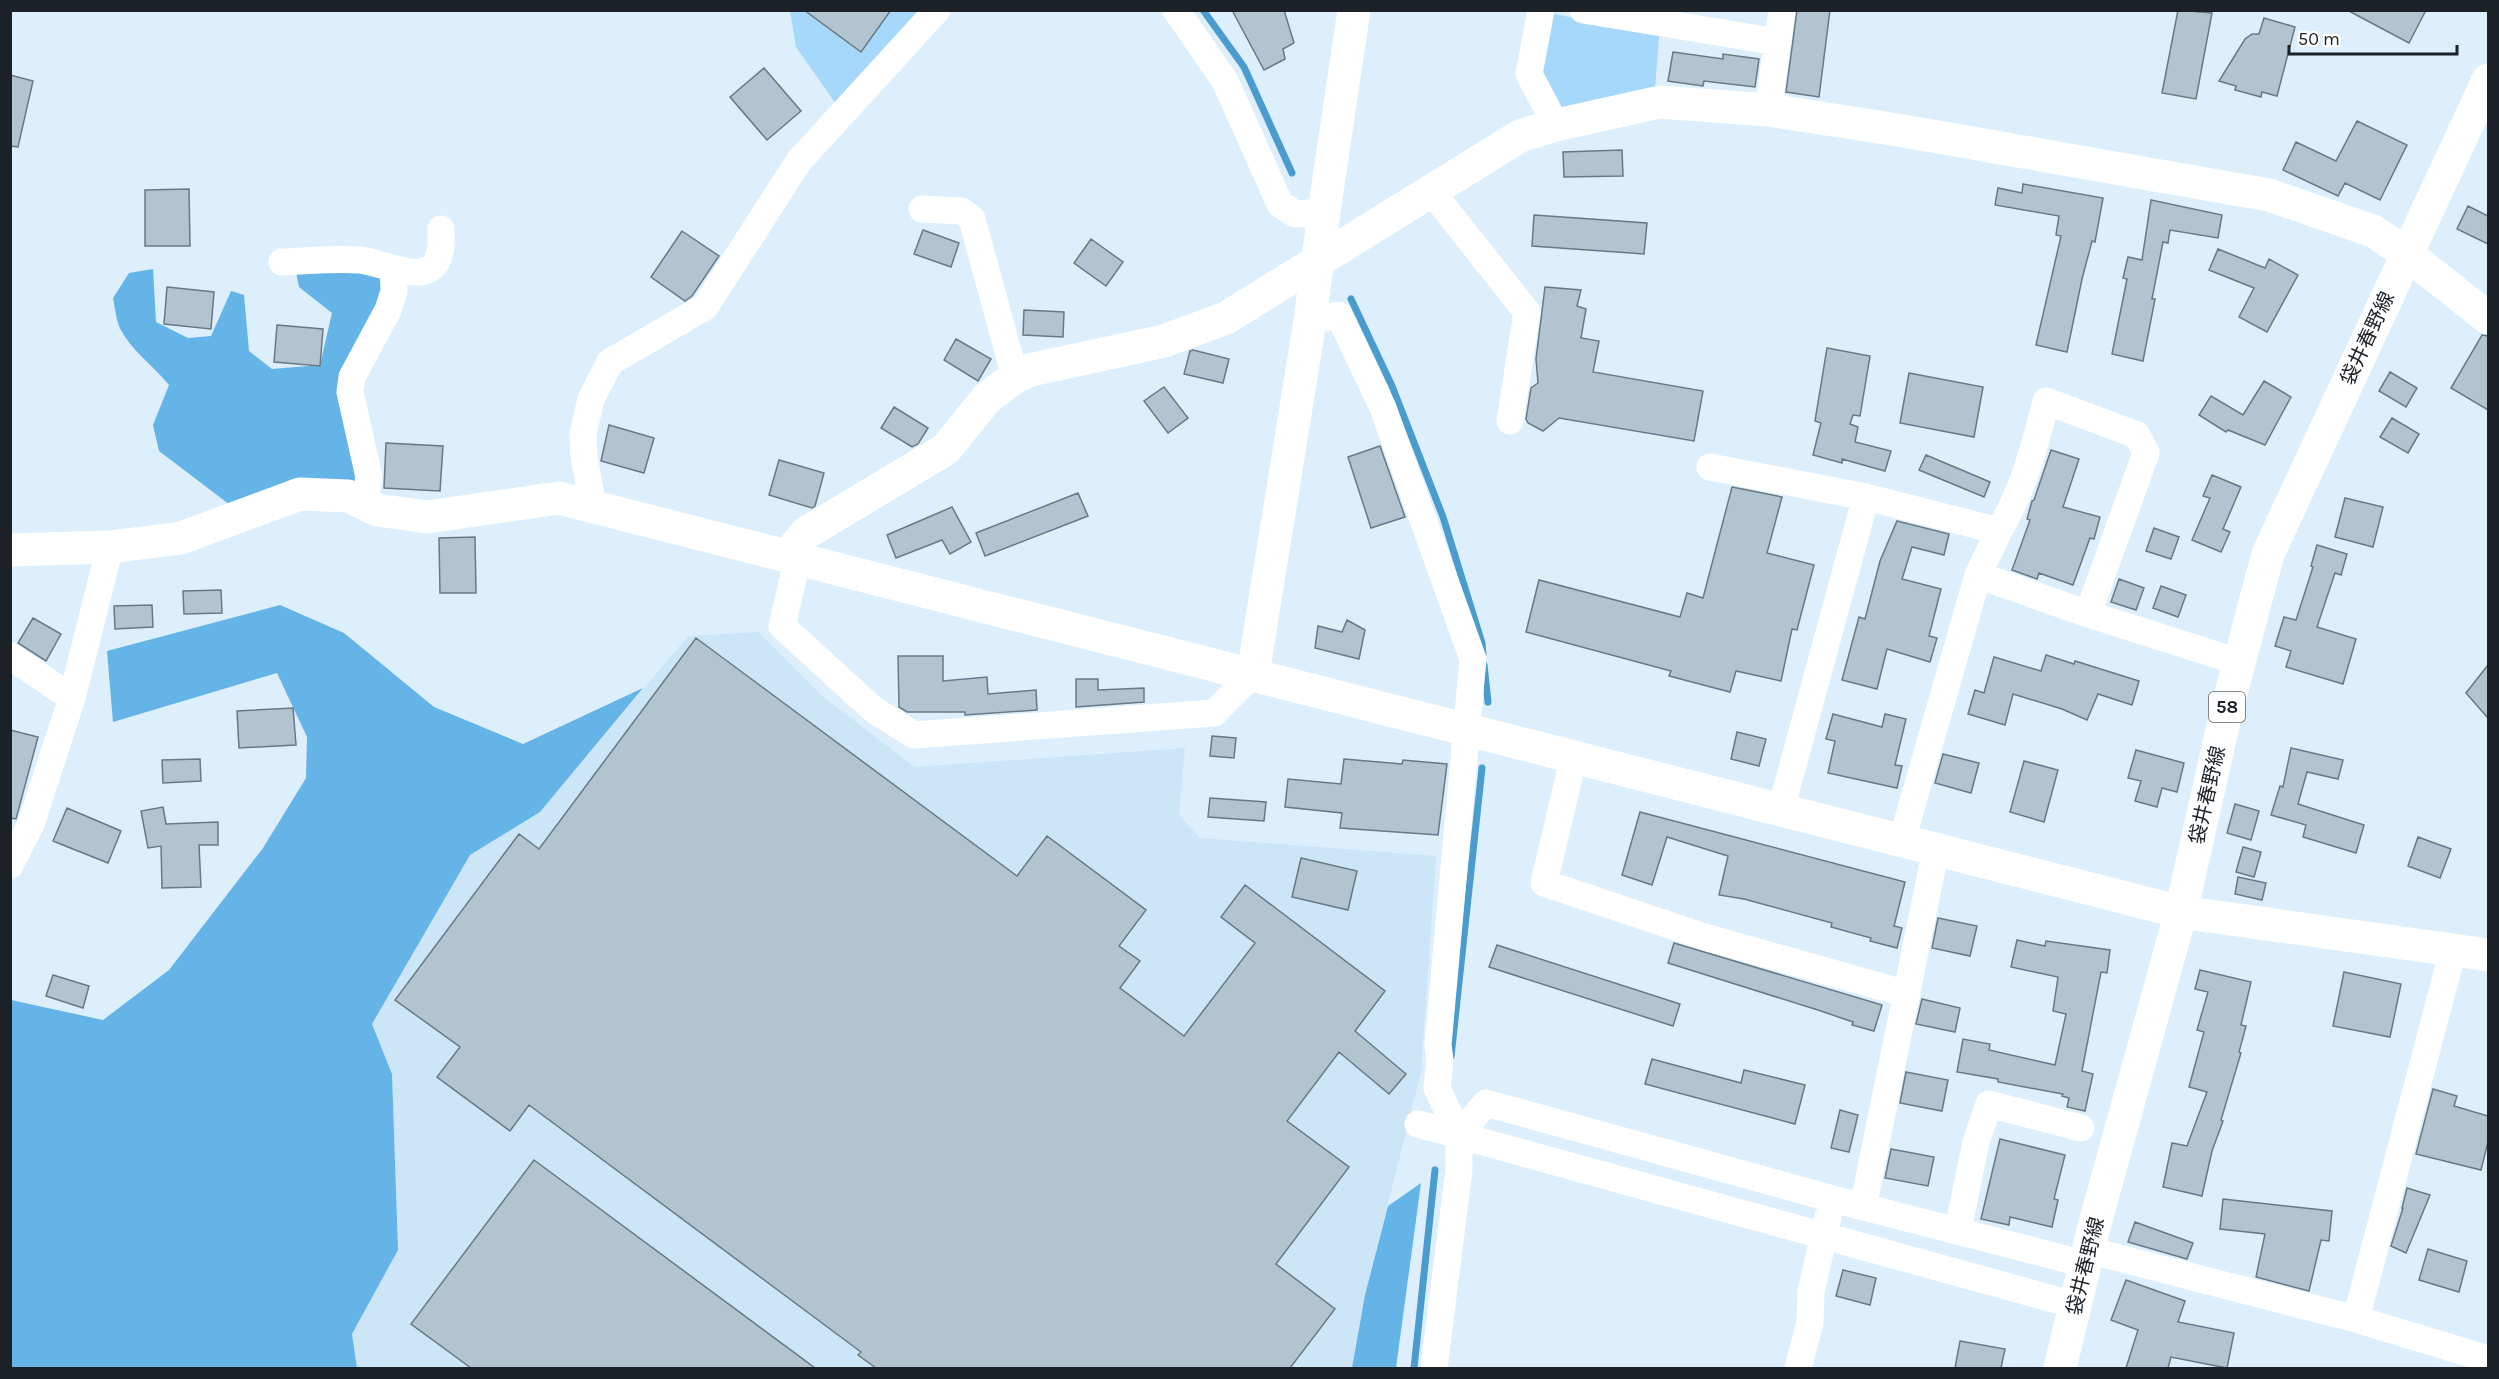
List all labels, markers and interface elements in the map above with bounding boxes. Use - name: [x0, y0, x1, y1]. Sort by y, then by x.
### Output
- scale bar: [2289, 18, 2457, 56]
- text: 50 m: [2298, 28, 2340, 50]
- street label: 袋井春野線: [2336, 288, 2399, 388]
- road number: 58: [2209, 692, 2245, 722]
- street label: 袋井春野線: [2185, 744, 2230, 846]
- street label: 袋井春野線: [2062, 1215, 2109, 1317]

